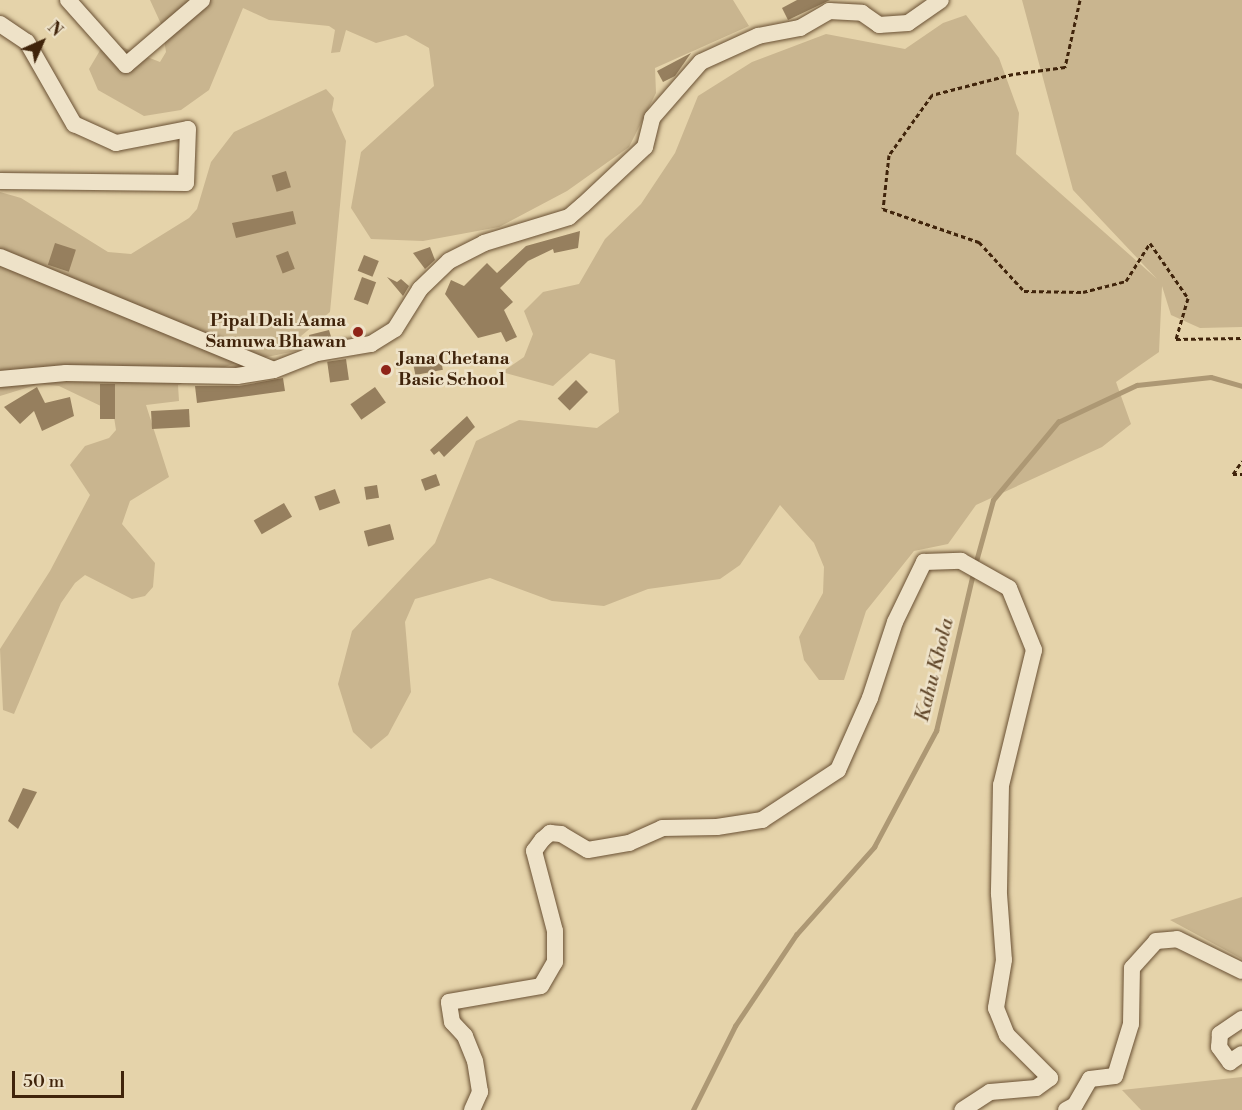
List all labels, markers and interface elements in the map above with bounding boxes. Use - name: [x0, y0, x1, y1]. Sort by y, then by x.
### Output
- north arrow: [12, 12, 72, 72]
- text: N: [43, 18, 66, 41]
- place label: Pipal Dali Aama Samuwa Bhawan: [206, 311, 346, 354]
- marker: Pipal Dali Aama Samuwa Bhawan: [351, 325, 365, 339]
- place label: Jana Chetana Basic School: [398, 349, 509, 392]
- marker: Jana Chetana Basic School: [379, 363, 393, 377]
- water label: Kahu Khola: [911, 616, 959, 724]
- scale bar: [15, 1059, 128, 1097]
- text: 50 m: [23, 1070, 64, 1093]

